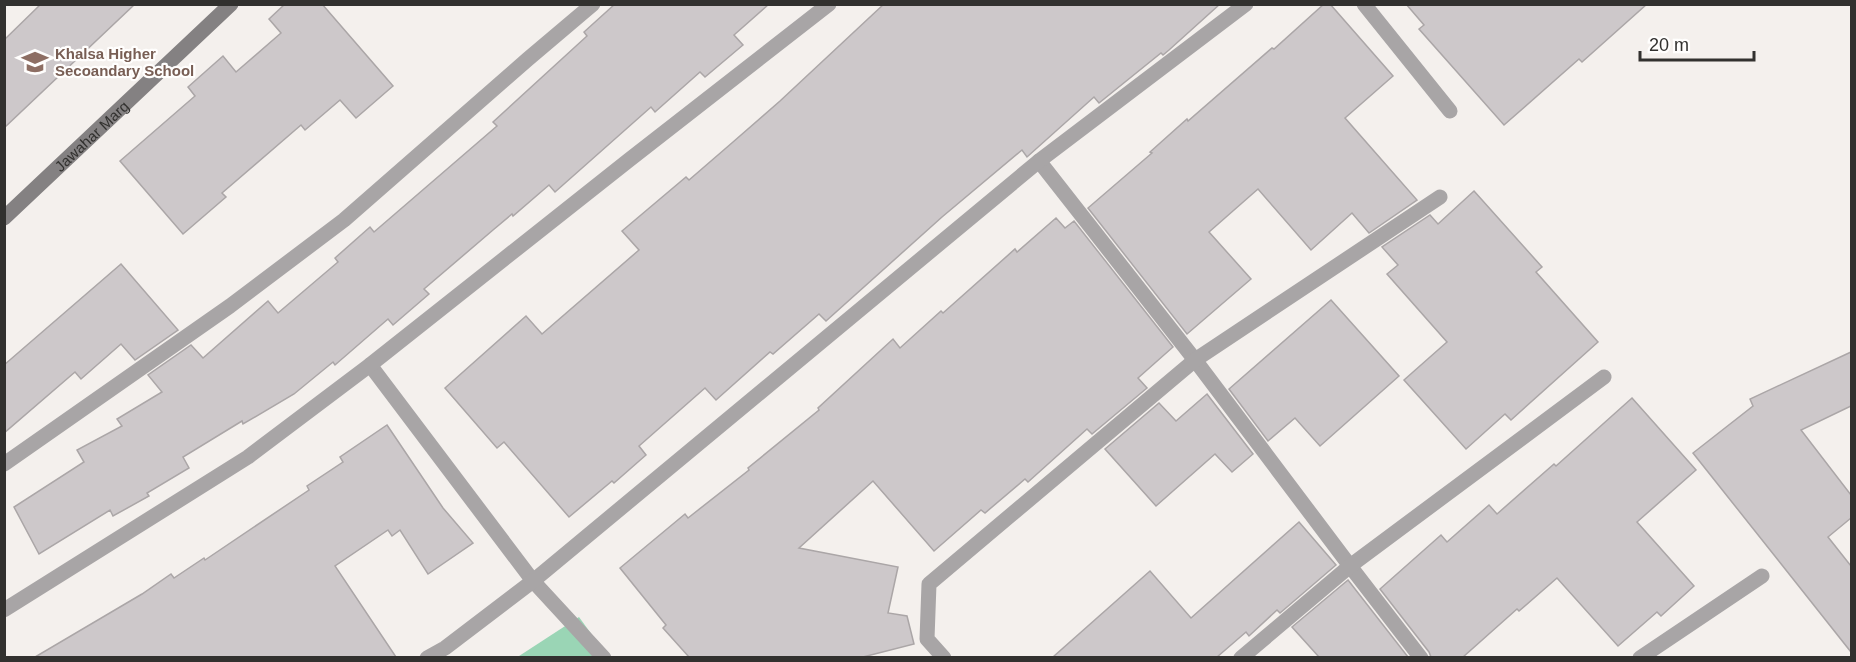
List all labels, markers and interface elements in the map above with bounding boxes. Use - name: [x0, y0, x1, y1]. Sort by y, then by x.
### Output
- scale bar: [1640, 24, 1754, 62]
- text: 20 m: [1649, 35, 1689, 55]
- place label: Khalsa Higher Secoandary School: [55, 45, 194, 79]
- school or university icon: Khalsa Higher Secoandary School: [20, 47, 50, 77]
- street label: Jawahar Marg: [51, 97, 132, 174]

